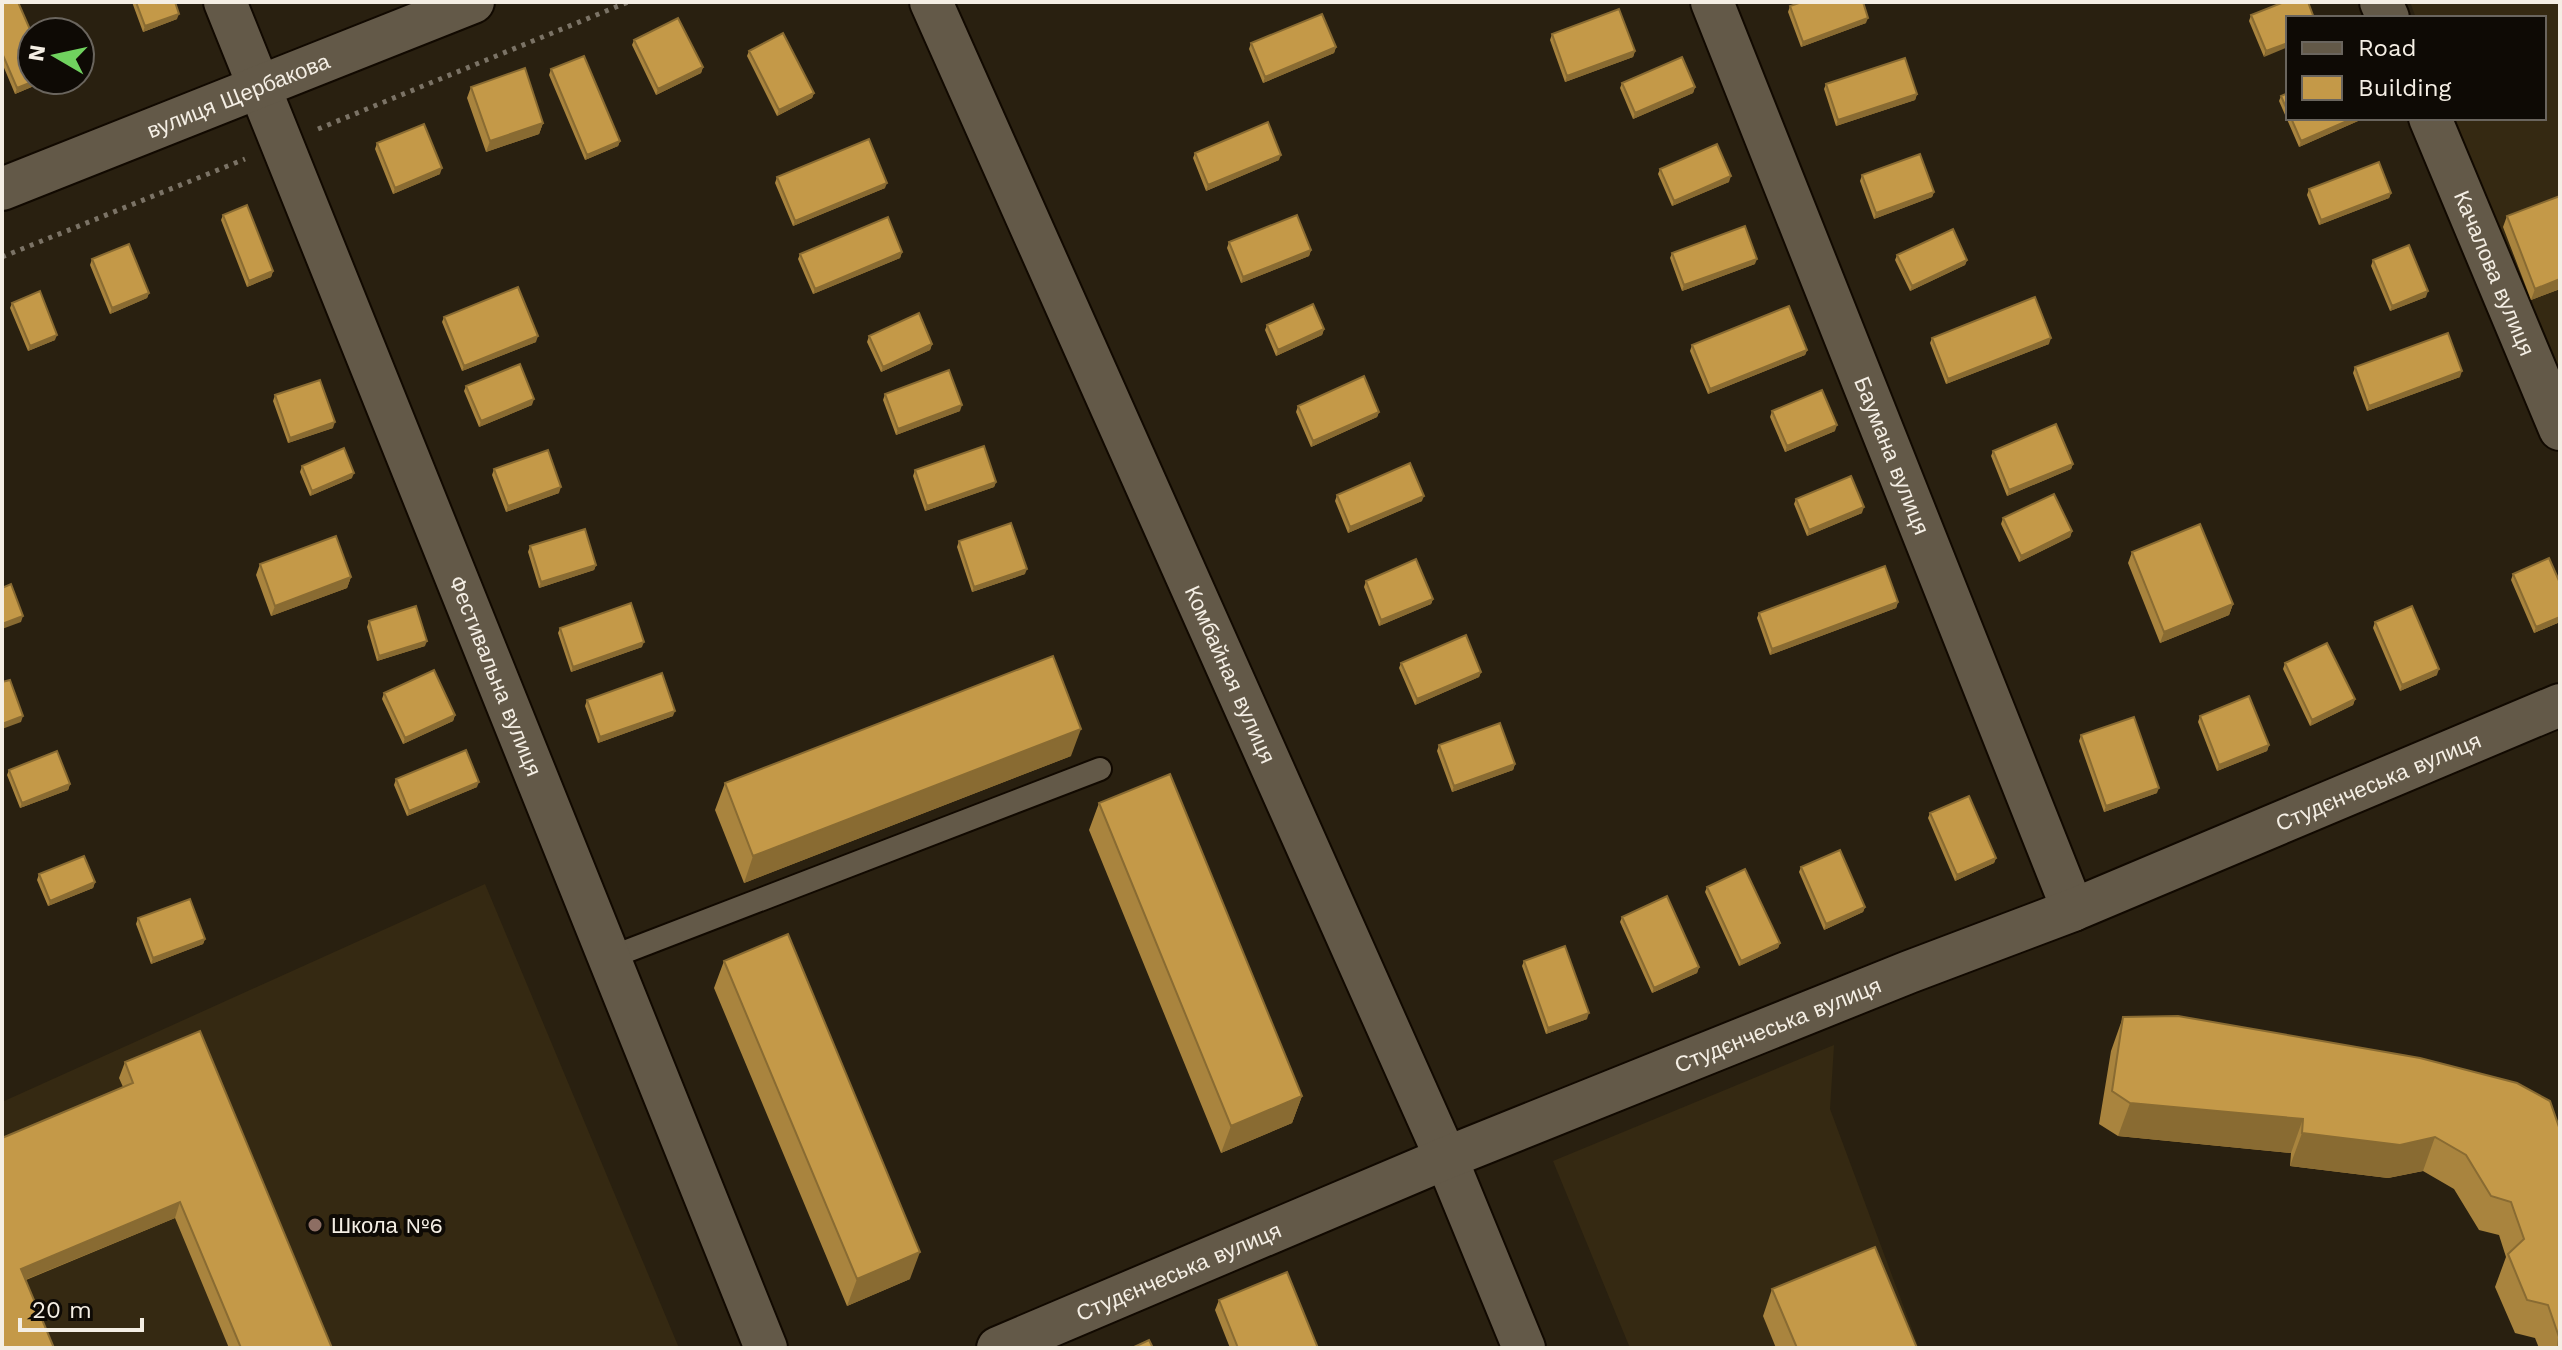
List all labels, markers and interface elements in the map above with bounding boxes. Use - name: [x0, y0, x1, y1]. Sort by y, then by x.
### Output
- north arrow: [16, 16, 96, 96]
- legend: [2286, 16, 2546, 120]
- text: Road: [2358, 34, 2417, 62]
- text: N: [23, 43, 50, 63]
- street label: вулиця Щербакова: [143, 48, 334, 143]
- text: Building: [2358, 74, 2451, 102]
- street label: Качалова вулиця: [2449, 187, 2540, 359]
- street label: Баумана вулиця: [1850, 373, 1935, 538]
- street label: Фестивальна вулиця: [444, 572, 547, 779]
- street label: Комбайная вулиця: [1180, 582, 1281, 767]
- street label: Студєнчеська вулиця: [2272, 727, 2484, 836]
- street label: Студєнчеська вулиця: [1671, 972, 1884, 1077]
- place label: Школа №6: [331, 1213, 443, 1238]
- marker: Школа №6: [306, 1216, 324, 1234]
- street label: Студєнчеська вулиця: [1072, 1217, 1285, 1326]
- scale bar: [20, 1282, 142, 1332]
- text: 20 m: [32, 1296, 92, 1324]

